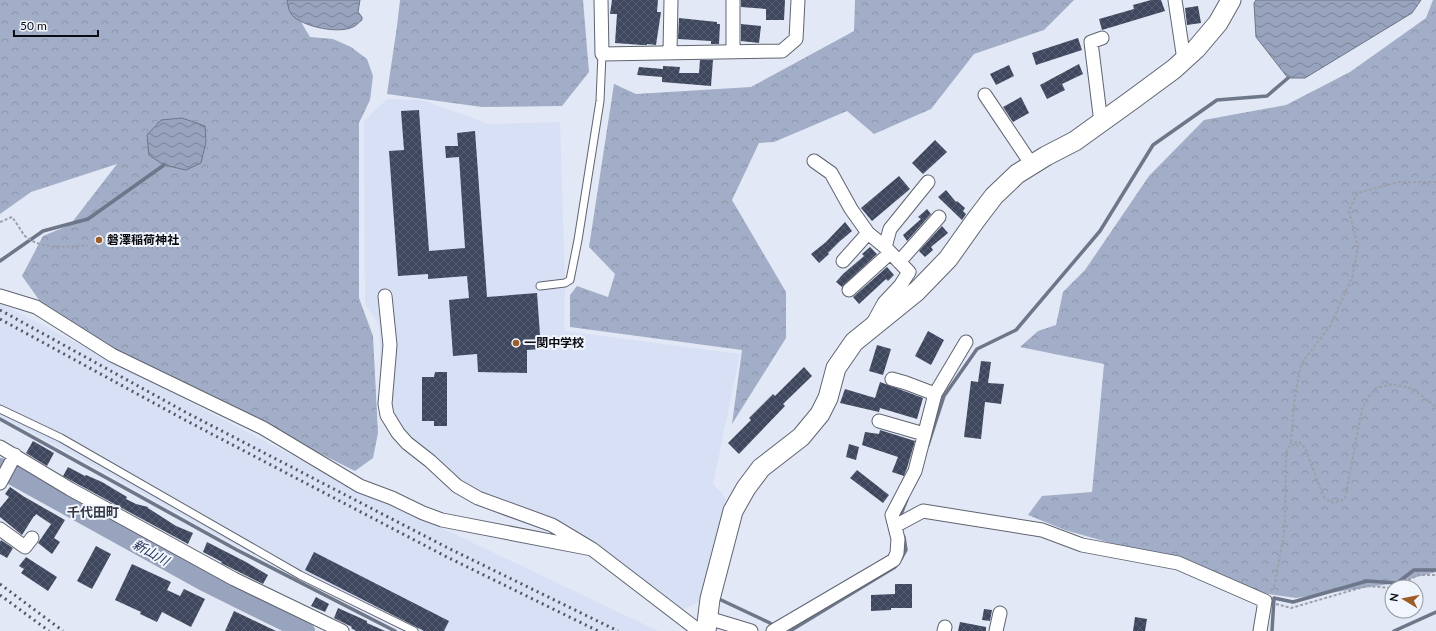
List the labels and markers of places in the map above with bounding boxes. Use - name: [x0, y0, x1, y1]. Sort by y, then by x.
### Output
- place label: 磐澤稲荷神社: [107, 232, 179, 247]
- marker: 磐澤稲荷神社: [94, 235, 104, 245]
- place label: 一関中学校: [524, 335, 584, 350]
- marker: 一関中学校: [511, 338, 521, 348]

